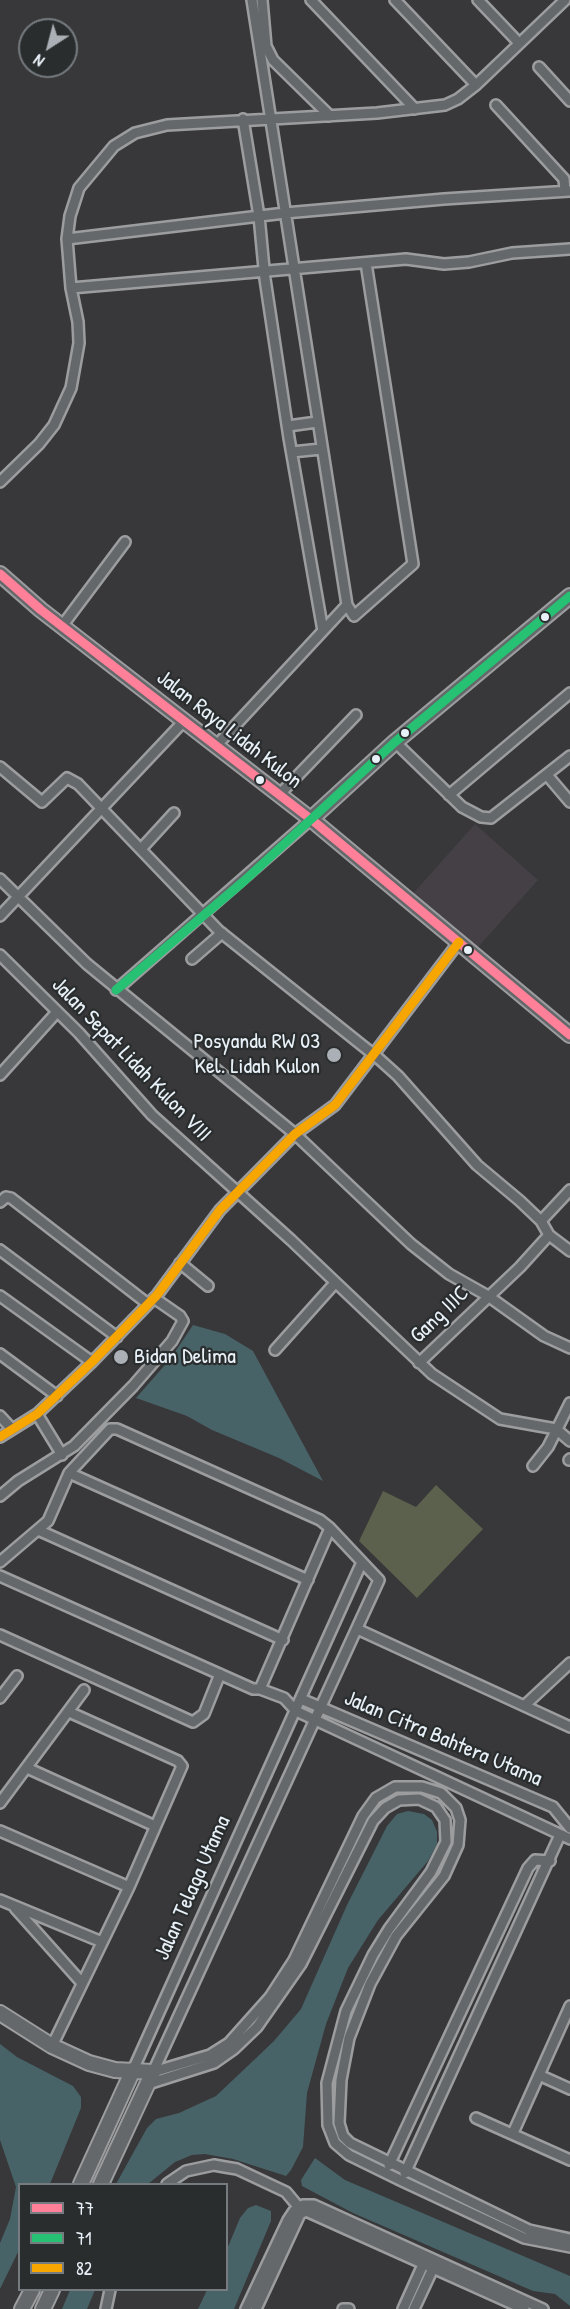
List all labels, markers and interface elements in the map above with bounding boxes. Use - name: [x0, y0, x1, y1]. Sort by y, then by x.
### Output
- north arrow: [18, 18, 78, 78]
- text: N: [29, 50, 49, 72]
- unlabelled marker: [539, 611, 551, 623]
- street label: Jalan Raya Lidah Kulon: [151, 665, 307, 795]
- unlabelled marker: [399, 727, 411, 739]
- unlabelled marker: [370, 753, 382, 765]
- unlabelled marker: [254, 774, 266, 786]
- unlabelled marker: [462, 944, 474, 956]
- street label: Jalan Sepat Lidah Kulon VIII: [46, 972, 216, 1148]
- place label: Posyandu RW 03 Kel. Lidah Kulon: [193, 1029, 320, 1080]
- marker: Posyandu RW 03 Kel. Lidah Kulon: [325, 1046, 343, 1064]
- street label: Gang IIIC: [405, 1281, 475, 1349]
- place label: Bidan Delima: [134, 1344, 236, 1370]
- marker: Bidan Delima: [112, 1348, 130, 1366]
- street label: Jalan Citra Bahtera Utama: [340, 1685, 546, 1793]
- street label: Jalan Telaga Utama: [149, 1812, 237, 1964]
- legend: [18, 2183, 228, 2291]
- text: 77: [76, 2196, 94, 2221]
- text: 71: [76, 2226, 91, 2251]
- text: 82: [76, 2256, 92, 2281]

